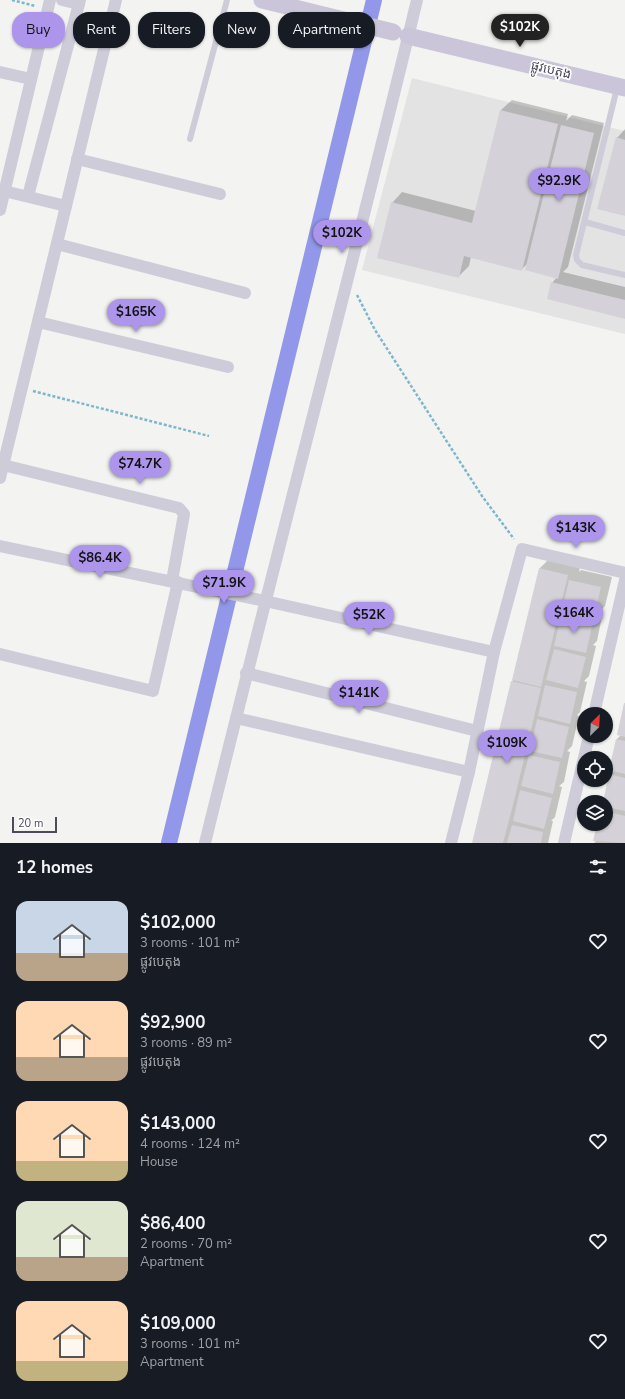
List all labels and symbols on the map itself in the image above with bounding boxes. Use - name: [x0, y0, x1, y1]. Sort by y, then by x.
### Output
- pin: $102K: [492, 14, 548, 48]
- street label: ផ្លូវបេតុង: [528, 56, 573, 85]
- pin: $92.9K: [526, 168, 592, 202]
- pin: $102K: [314, 220, 370, 254]
- pin: $165K: [108, 299, 164, 333]
- pin: $74.7K: [107, 451, 173, 485]
- pin: $143K: [548, 515, 604, 549]
- pin: $86.4K: [67, 545, 133, 579]
- pin: $71.9K: [191, 570, 257, 604]
- pin: $164K: [546, 600, 602, 634]
- pin: $52K: [345, 602, 393, 636]
- pin: $141K: [331, 680, 387, 714]
- north arrow: [577, 707, 613, 743]
- pin: $109K: [479, 730, 535, 764]
- scale bar: [12, 815, 57, 834]

